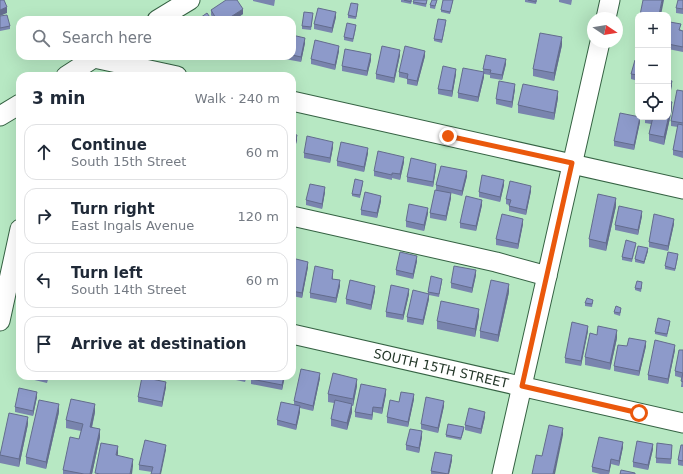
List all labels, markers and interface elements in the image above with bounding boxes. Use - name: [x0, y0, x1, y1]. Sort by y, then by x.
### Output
- north arrow: [587, 12, 623, 48]
- map controls: [635, 12, 671, 120]
- button: +: [635, 12, 671, 48]
- search box: [16, 16, 296, 60]
- icon: search: [30, 27, 52, 49]
- text: Search here: [62, 29, 152, 47]
- button: −: [635, 48, 671, 84]
- button: locate: [635, 84, 671, 120]
- text: 3 min: [32, 88, 85, 108]
- text: Walk · 240 m: [195, 91, 280, 106]
- route end: [439, 127, 457, 145]
- text: Continue: [71, 136, 147, 154]
- icon: ahead: [33, 141, 55, 163]
- text: 60 m: [246, 145, 279, 160]
- text: South 15th Street: [71, 154, 186, 169]
- text: Turn right: [71, 200, 155, 218]
- icon: right: [33, 205, 55, 227]
- text: 120 m: [237, 209, 279, 224]
- text: East Ingals Avenue: [71, 218, 194, 233]
- text: Turn left: [71, 264, 143, 282]
- icon: left: [33, 269, 55, 291]
- text: 60 m: [246, 273, 279, 288]
- text: South 14th Street: [71, 282, 186, 297]
- icon: arrive: [33, 333, 55, 355]
- text: Arrive at destination: [71, 335, 246, 353]
- street label: SOUTH 15TH STREET: [372, 345, 510, 391]
- route start: [630, 404, 648, 422]

